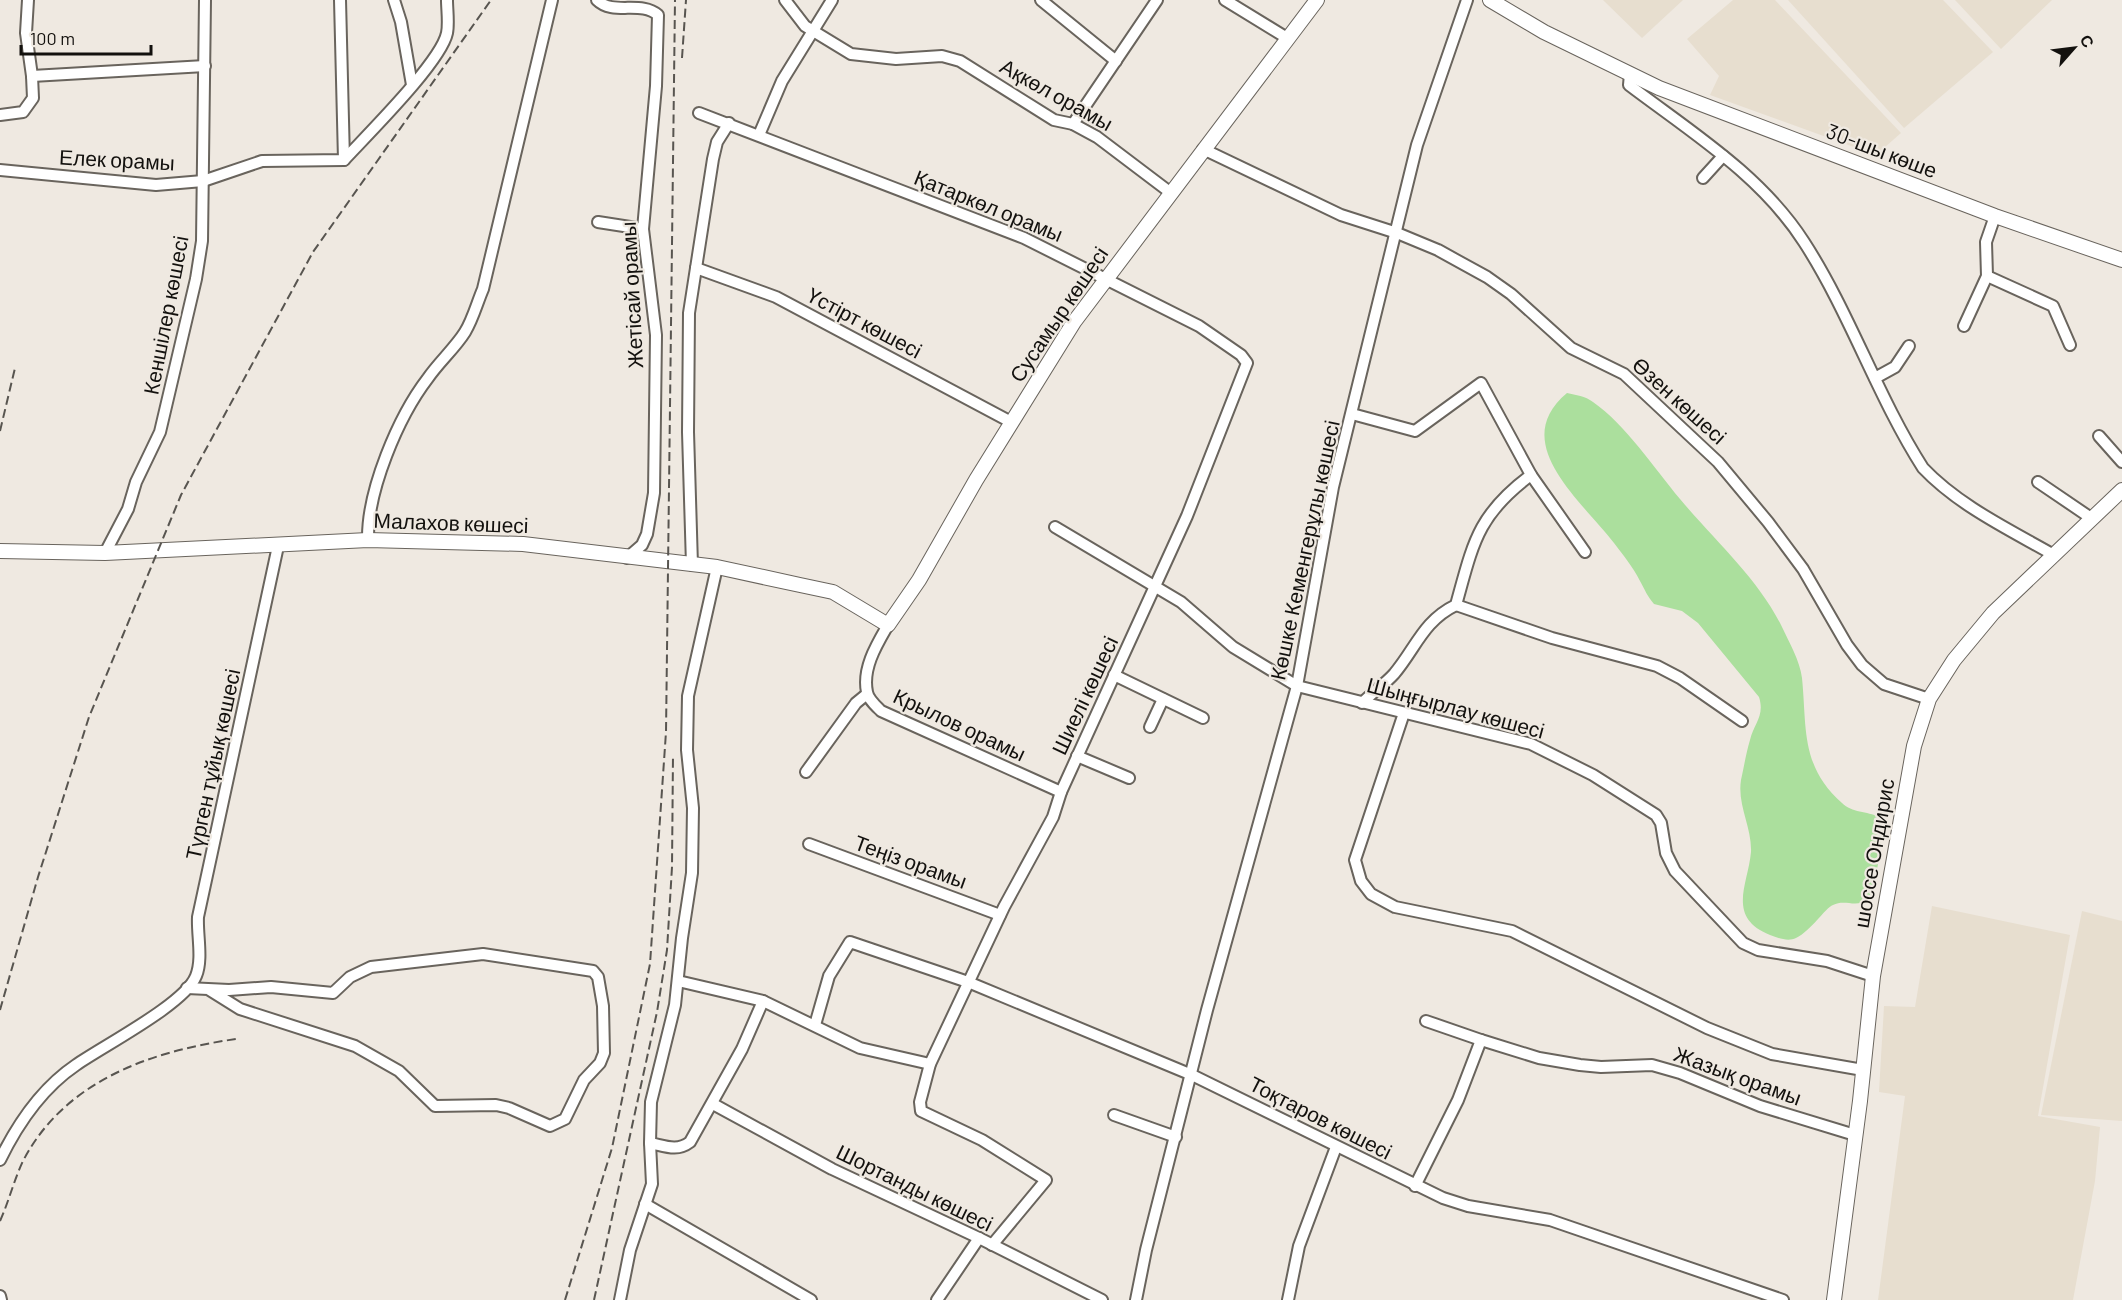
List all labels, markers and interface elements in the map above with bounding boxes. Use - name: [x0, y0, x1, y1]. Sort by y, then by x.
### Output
- scale bar: [21, 18, 152, 56]
- north arrow: [2044, 18, 2104, 78]
- text: 100 m: [30, 27, 75, 49]
- text: С: [2077, 31, 2099, 51]
- street label: Ақкөл орамы: [996, 53, 1118, 135]
- street label: 30-шы көше: [1823, 117, 1941, 183]
- street label: Елек орамы: [58, 143, 176, 175]
- street label: Қатаркөл орамы: [911, 164, 1067, 246]
- street label: Жетісай орамы: [615, 221, 647, 369]
- street label: Кеншілер көшесі: [137, 233, 193, 397]
- street label: Сусамыр көшесі: [1004, 242, 1112, 386]
- street label: Үстірт көшесі: [803, 281, 927, 363]
- street label: Өзен көшесі: [1628, 351, 1732, 449]
- street label: Көшке Кеменгерұлы көшесі: [1264, 418, 1344, 682]
- street label: Малахов көшесі: [373, 507, 529, 537]
- street label: Шиелі көшесі: [1046, 632, 1122, 758]
- street label: Түрген тұйық көшесі: [180, 666, 244, 862]
- street label: Шыңғырлау көшесі: [1365, 671, 1547, 743]
- street label: Крылов орамы: [890, 682, 1030, 766]
- street label: шоссе Ондирис: [1848, 776, 1898, 930]
- street label: Теңіз орамы: [851, 829, 971, 893]
- street label: Жазық орамы: [1671, 1040, 1805, 1110]
- street label: Тоқтаров көшесі: [1246, 1070, 1396, 1164]
- street label: Шортанды көшесі: [833, 1138, 997, 1236]

